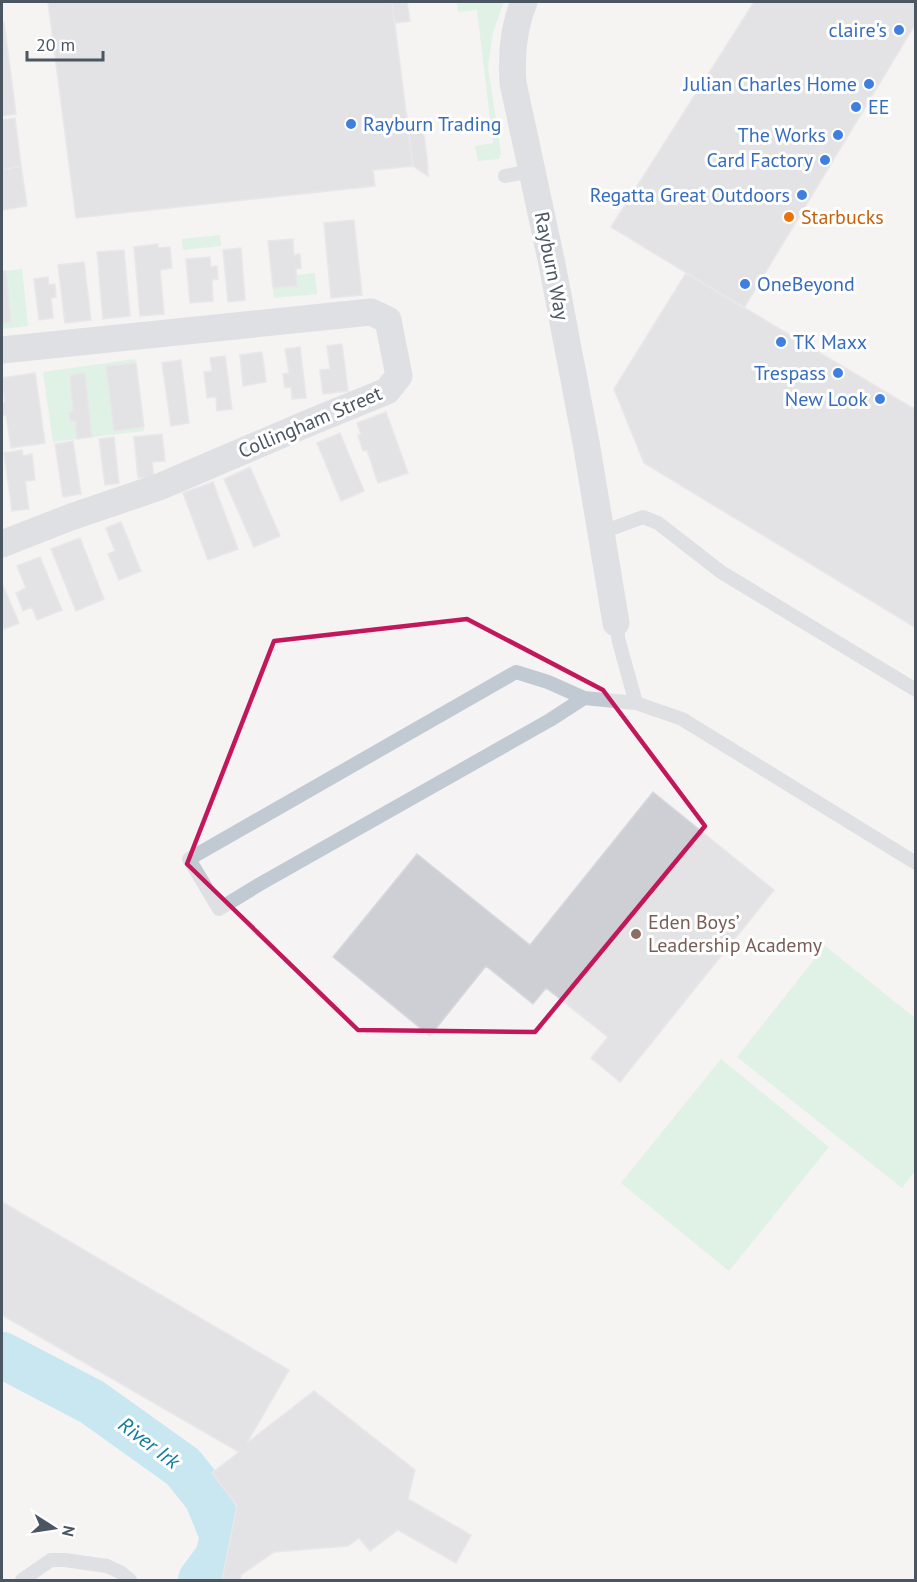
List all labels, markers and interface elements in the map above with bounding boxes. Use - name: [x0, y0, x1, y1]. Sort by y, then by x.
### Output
- place label: claire's: [829, 17, 887, 43]
- marker: claire's: [892, 23, 906, 37]
- scale bar: [27, 24, 104, 62]
- text: 20 m: [36, 33, 75, 56]
- place label: Julian Charles Home: [683, 71, 857, 97]
- marker: Julian Charles Home: [862, 77, 876, 91]
- place label: EE: [868, 94, 889, 120]
- marker: EE: [849, 100, 863, 114]
- place label: Rayburn Trading: [363, 111, 502, 137]
- marker: Rayburn Trading: [344, 117, 358, 131]
- place label: The Works: [738, 122, 826, 148]
- marker: The Works: [831, 128, 845, 142]
- place label: Card Factory: [706, 147, 814, 173]
- marker: Card Factory: [818, 153, 832, 167]
- place label: Regatta Great Outdoors: [590, 182, 790, 208]
- marker: Regatta Great Outdoors: [795, 188, 809, 202]
- place label: Starbucks: [801, 204, 884, 230]
- street label: Rayburn Way: [529, 209, 575, 323]
- marker: Starbucks: [782, 210, 796, 224]
- place label: OneBeyond: [757, 271, 855, 297]
- marker: OneBeyond: [738, 277, 752, 291]
- place label: TK Maxx: [793, 329, 867, 355]
- marker: TK Maxx: [774, 335, 788, 349]
- place label: Trespass: [754, 360, 826, 386]
- marker: Trespass: [831, 366, 845, 380]
- street label: Collingham Street: [234, 380, 386, 464]
- place label: New Look: [785, 386, 868, 412]
- marker: New Look: [873, 392, 887, 406]
- place label: Eden Boys’ Leadership Academy: [648, 909, 823, 958]
- marker: Eden Boys’ Leadership Academy: [629, 927, 643, 941]
- water label: River Irk: [113, 1411, 187, 1475]
- north arrow: [24, 1498, 84, 1558]
- text: N: [58, 1524, 80, 1538]

